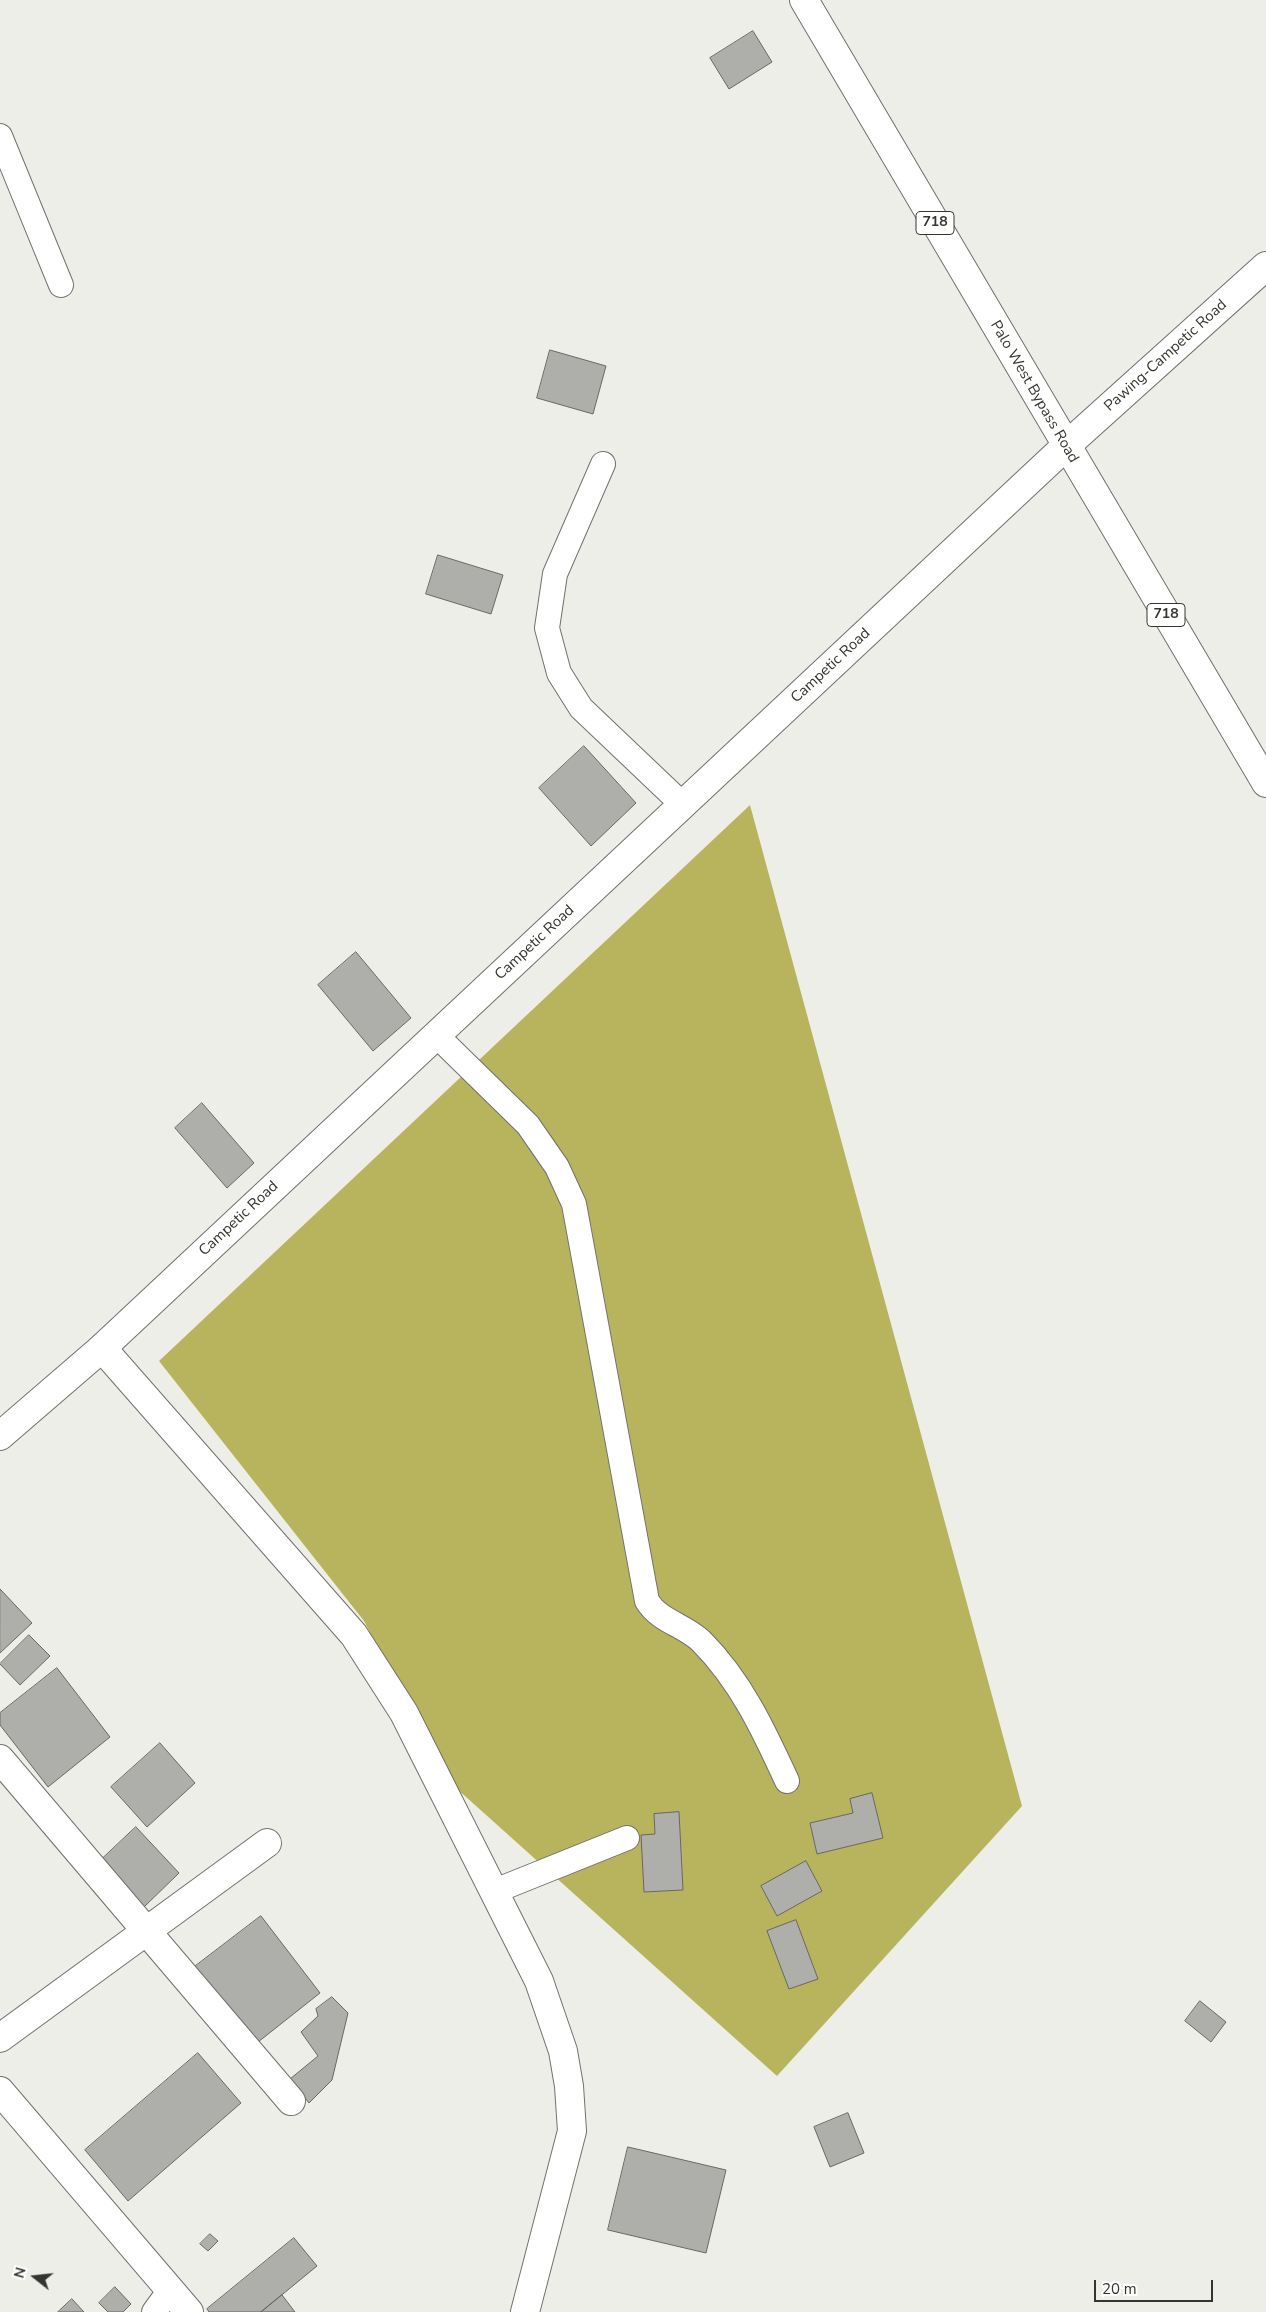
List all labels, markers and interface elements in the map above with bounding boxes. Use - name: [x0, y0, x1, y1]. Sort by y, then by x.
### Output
- road number: 718: [916, 212, 954, 234]
- street label: Pawing-Campetic Road: [1101, 296, 1231, 416]
- street label: Palo West Bypass Road: [986, 318, 1082, 466]
- road number: 718: [1147, 604, 1185, 626]
- street label: Campetic Road: [788, 625, 874, 707]
- street label: Campetic Road: [492, 902, 578, 984]
- street label: Campetic Road: [196, 1178, 282, 1260]
- north arrow: [10, 2252, 60, 2302]
- text: N: [10, 2265, 31, 2280]
- scale bar: [1096, 2270, 1215, 2302]
- text: 20 m: [1102, 2279, 1137, 2299]

